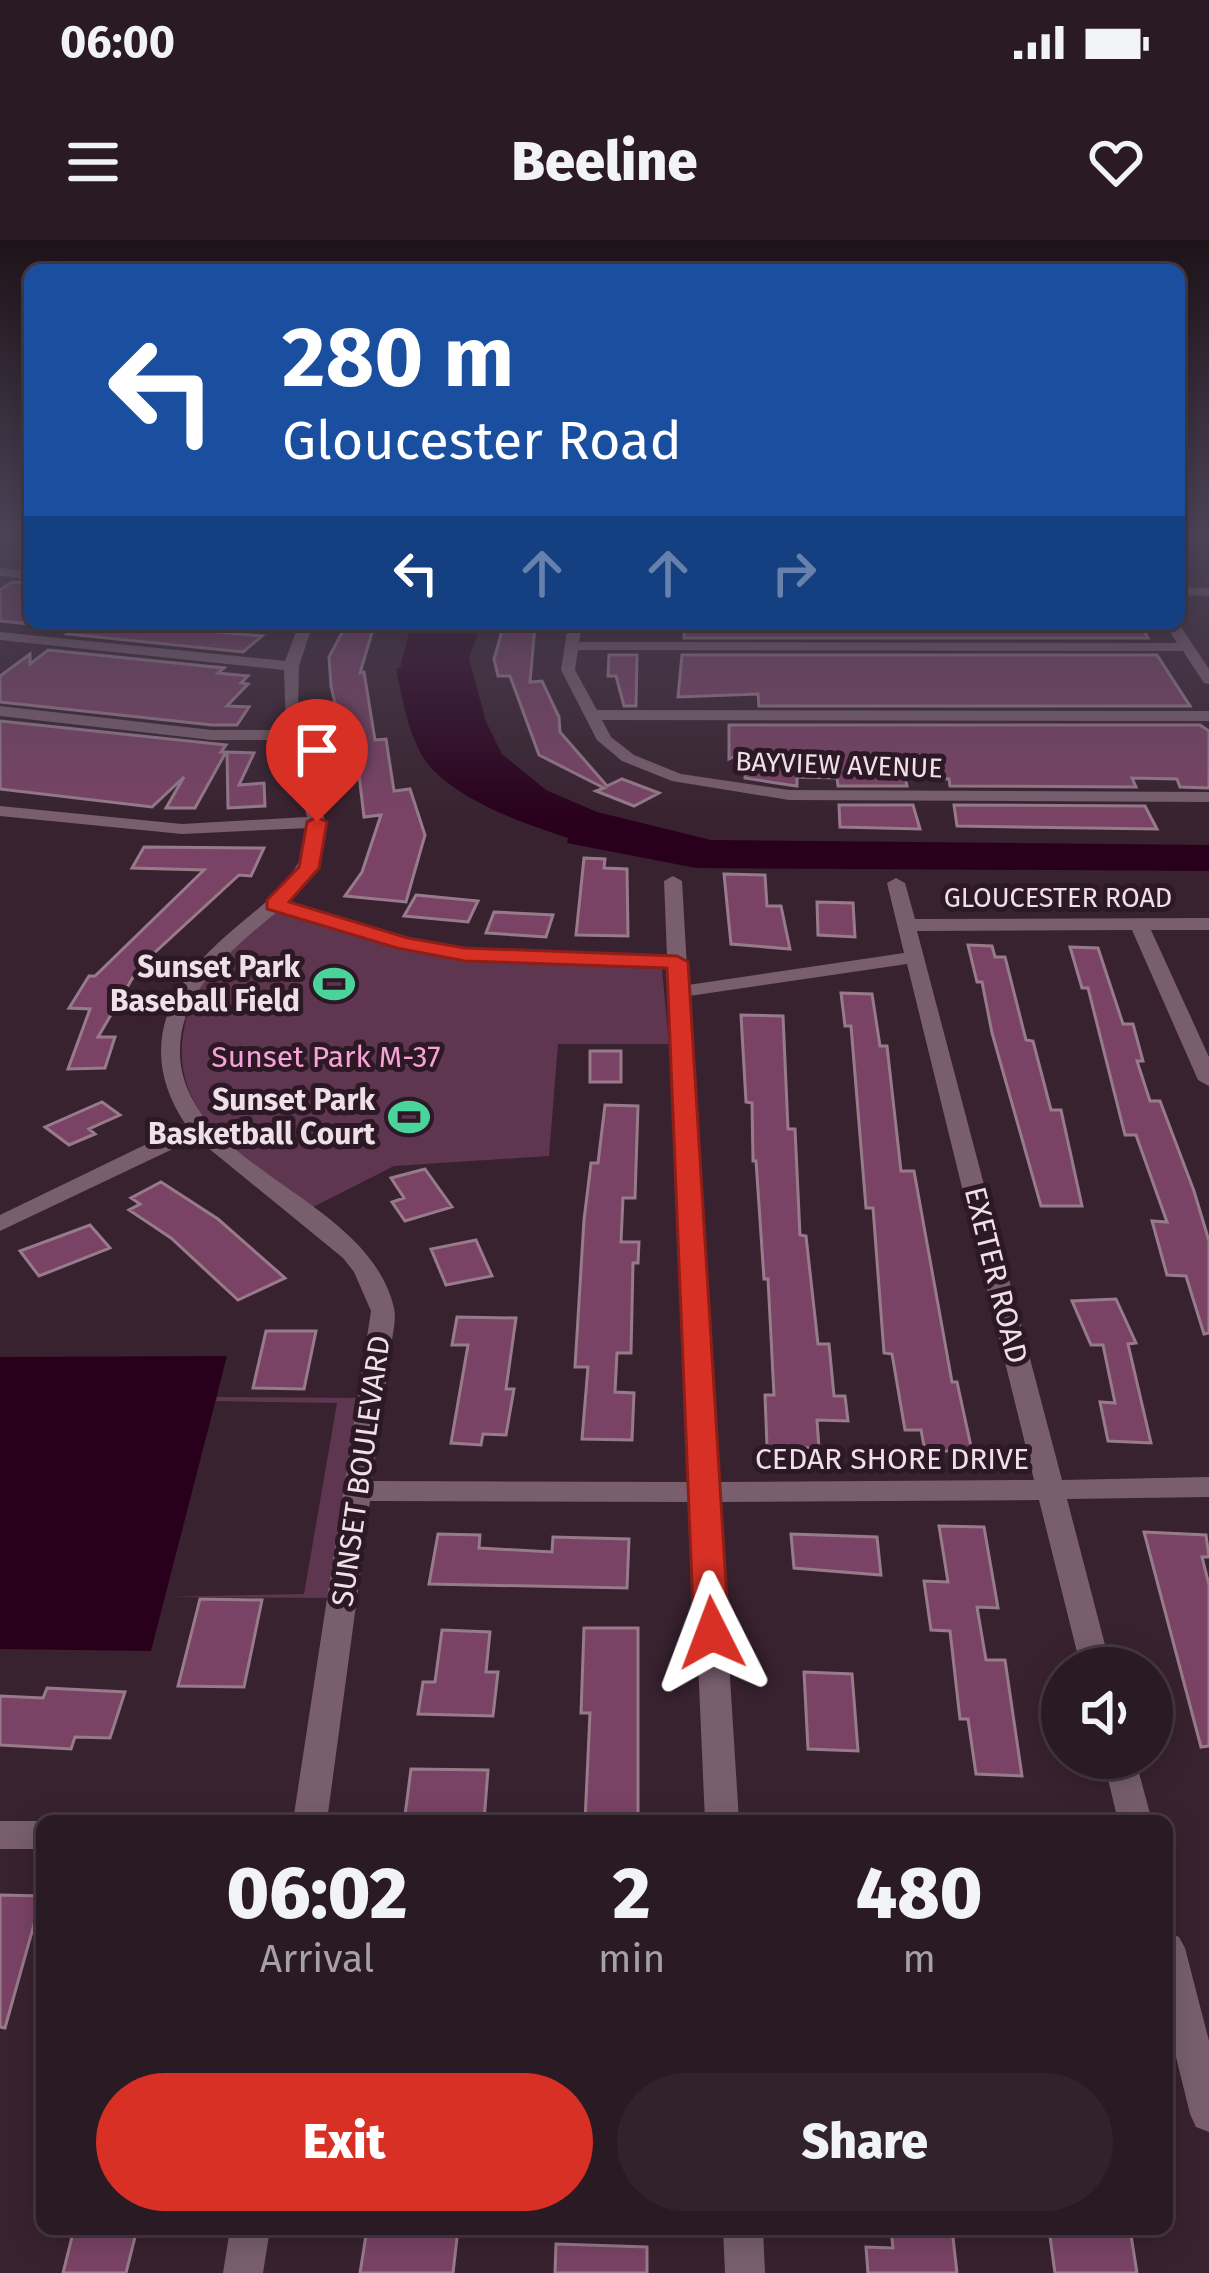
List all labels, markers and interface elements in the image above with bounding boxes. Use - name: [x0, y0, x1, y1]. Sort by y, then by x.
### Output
- text: 06:00: [60, 15, 175, 69]
- icon: menu: [60, 129, 126, 195]
- icon: heart: [1083, 129, 1149, 195]
- text: Beeline: [512, 130, 697, 194]
- text: 280 m: [282, 307, 514, 408]
- icon: left: [84, 312, 240, 468]
- text: Gloucester Road: [282, 409, 682, 473]
- icon: left: [383, 540, 449, 606]
- icon: ahead: [509, 540, 575, 606]
- icon: ahead: [635, 540, 701, 606]
- icon: right: [761, 540, 827, 606]
- pin: [266, 699, 368, 822]
- icon: arrive: [284, 717, 350, 783]
- street label: BAYVIEW AVENUE: [735, 745, 943, 785]
- street label: GLOUCESTER ROAD: [944, 882, 1172, 914]
- place label: Sunset Park Baseball Field: [110, 949, 300, 1019]
- sports icon: Sunset Park Baseball Field: [311, 961, 357, 1007]
- park label: Sunset Park M-37: [211, 1039, 441, 1075]
- place label: Sunset Park Basketball Court: [148, 1082, 375, 1152]
- sports icon: Sunset Park Basketball Court: [386, 1094, 432, 1140]
- street label: EXETER ROAD: [957, 1183, 1035, 1367]
- street label: SUNSET BOULEVARD: [324, 1333, 398, 1609]
- street label: CEDAR SHORE DRIVE: [755, 1441, 1029, 1477]
- position arrow: [649, 1570, 775, 1696]
- map controls: [1041, 1647, 1173, 1779]
- button: sound: [1041, 1647, 1173, 1779]
- text: 06:02: [227, 1851, 408, 1937]
- text: 2: [613, 1851, 650, 1937]
- text: 480: [856, 1851, 982, 1937]
- text: Arrival: [260, 1936, 374, 1982]
- text: min: [598, 1936, 665, 1982]
- text: m: [902, 1936, 936, 1982]
- button: Exit: [96, 2073, 593, 2211]
- button: Share: [617, 2073, 1113, 2211]

